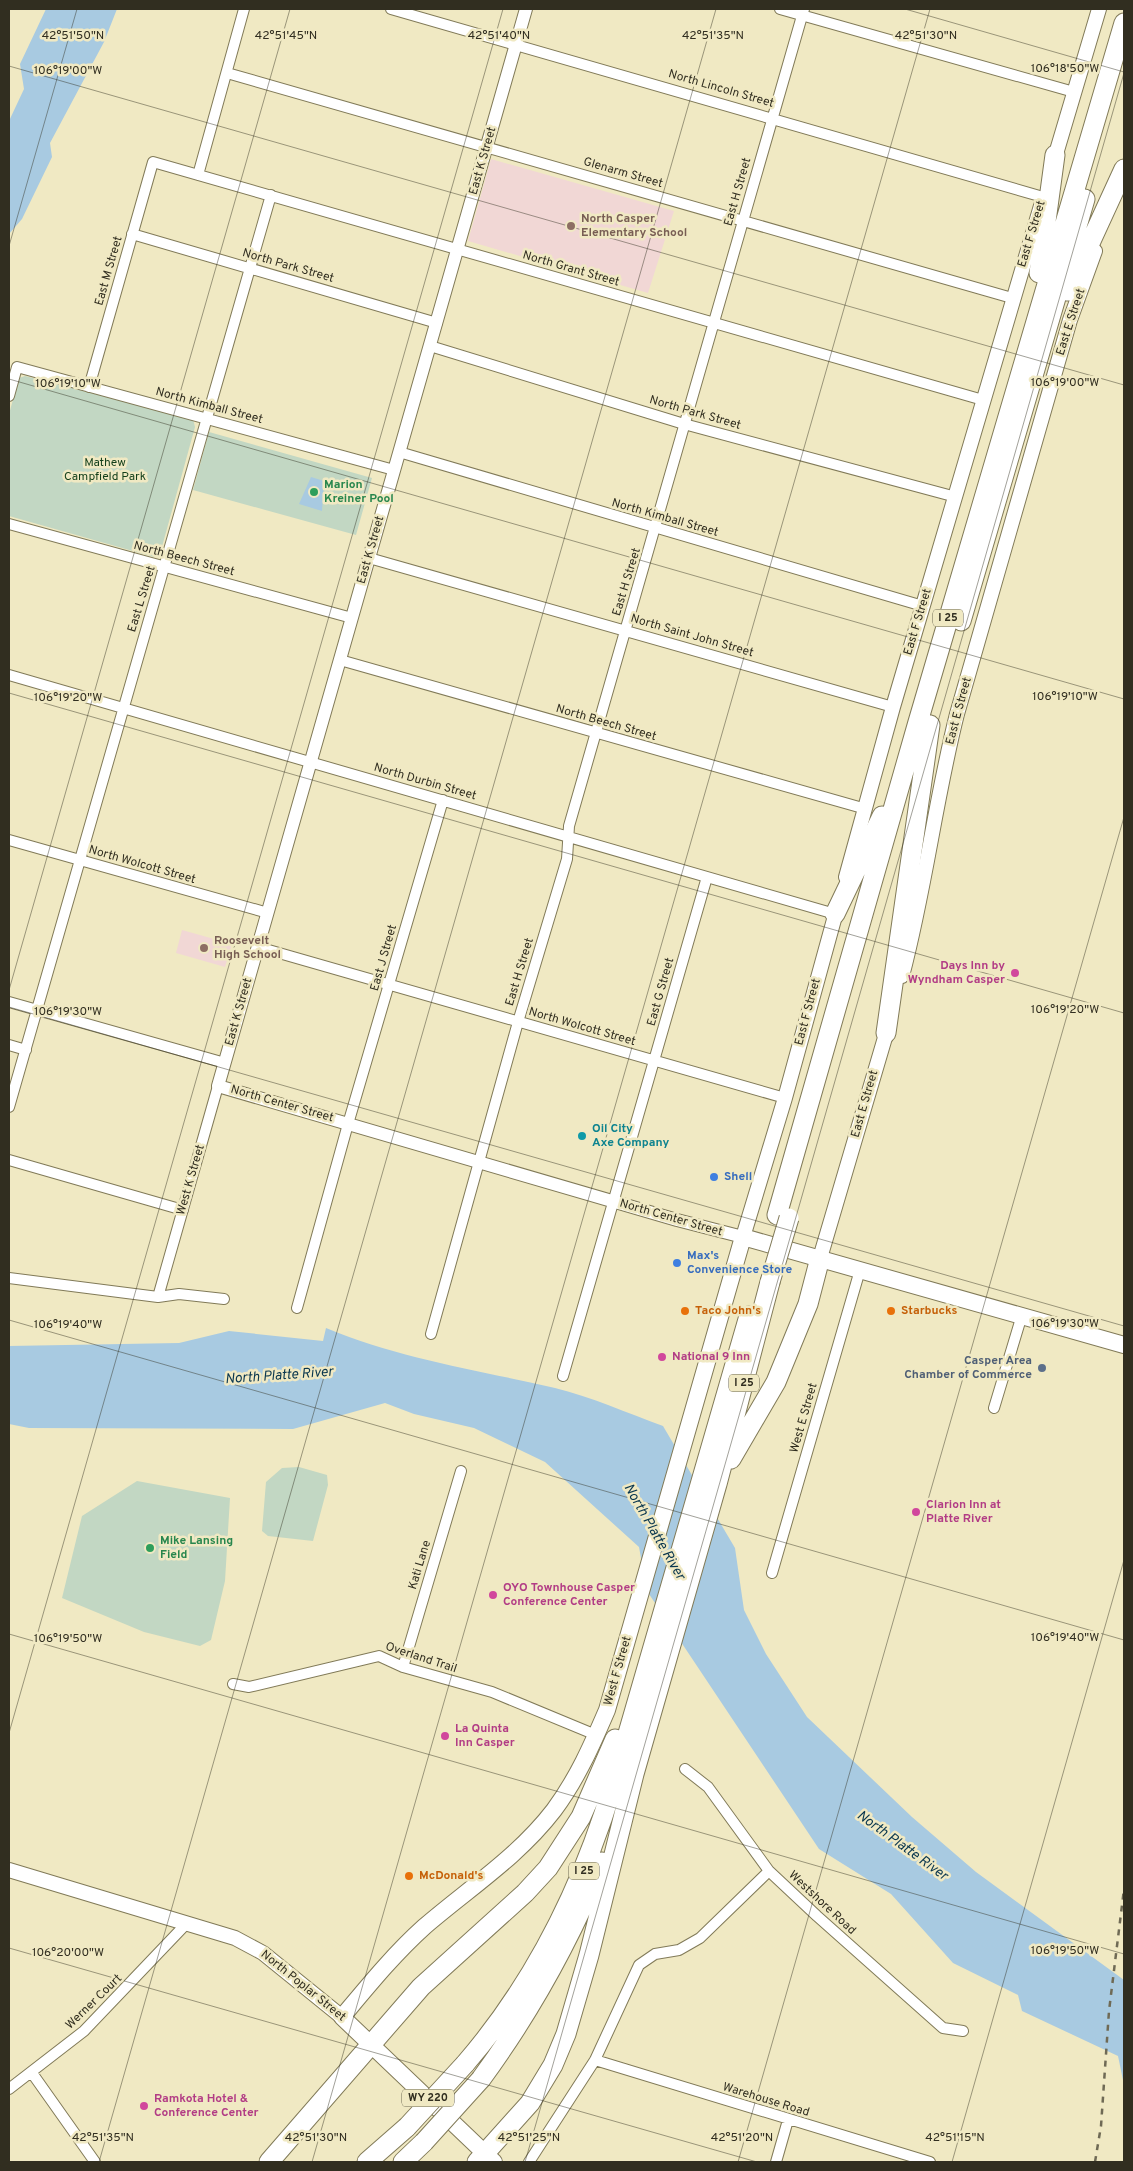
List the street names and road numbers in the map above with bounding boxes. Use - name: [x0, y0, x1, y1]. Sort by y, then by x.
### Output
- street label: North Lincoln Street: [666, 66, 776, 112]
- street label: East K Street: [466, 125, 500, 197]
- street label: Glenarm Street: [581, 154, 665, 192]
- street label: East H Street: [721, 156, 755, 228]
- street label: East F Street: [1014, 199, 1050, 269]
- street label: East M Street: [91, 234, 127, 308]
- street label: North Park Street: [240, 245, 336, 287]
- street label: North Grant Street: [521, 248, 621, 290]
- street label: East E Street: [1053, 287, 1089, 357]
- street label: North Kimball Street: [154, 384, 264, 428]
- street label: North Park Street: [647, 392, 743, 434]
- street label: North Kimball Street: [610, 495, 720, 541]
- street label: East K Street: [354, 514, 388, 586]
- street label: North Beech Street: [132, 538, 236, 580]
- street label: East H Street: [609, 546, 645, 618]
- street label: East L Street: [124, 564, 160, 634]
- street label: East F Street: [900, 587, 936, 657]
- road number: I 25: [933, 610, 963, 626]
- street label: North Saint John Street: [629, 611, 755, 661]
- street label: East E Street: [942, 675, 976, 747]
- street label: North Beech Street: [554, 701, 658, 745]
- street label: North Durbin Street: [372, 760, 478, 804]
- street label: North Wolcott Street: [87, 842, 197, 888]
- street label: East J Street: [367, 923, 401, 993]
- street label: East H Street: [502, 936, 538, 1008]
- street label: East G Street: [644, 956, 678, 1028]
- street label: East K Street: [222, 976, 256, 1048]
- street label: East F Street: [791, 977, 825, 1047]
- street label: North Wolcott Street: [527, 1004, 637, 1050]
- street label: East E Street: [848, 1068, 882, 1140]
- street label: North Center Street: [229, 1082, 335, 1126]
- street label: West K Street: [173, 1143, 209, 1217]
- street label: North Center Street: [618, 1196, 724, 1240]
- road number: I 25: [729, 1375, 759, 1392]
- street label: West E Street: [786, 1381, 822, 1455]
- street label: Kati Lane: [405, 1538, 435, 1592]
- street label: West F Street: [600, 1634, 636, 1708]
- street label: Overland Trail: [383, 1639, 459, 1677]
- road number: I 25: [569, 1862, 599, 1880]
- street label: Westshore Road: [785, 1868, 859, 1938]
- street label: North Poplar Street: [257, 1947, 349, 2025]
- street label: Werner Court: [62, 1971, 126, 2033]
- street label: Warehouse Road: [721, 2079, 811, 2121]
- road number: WY 220: [402, 2090, 454, 2106]

